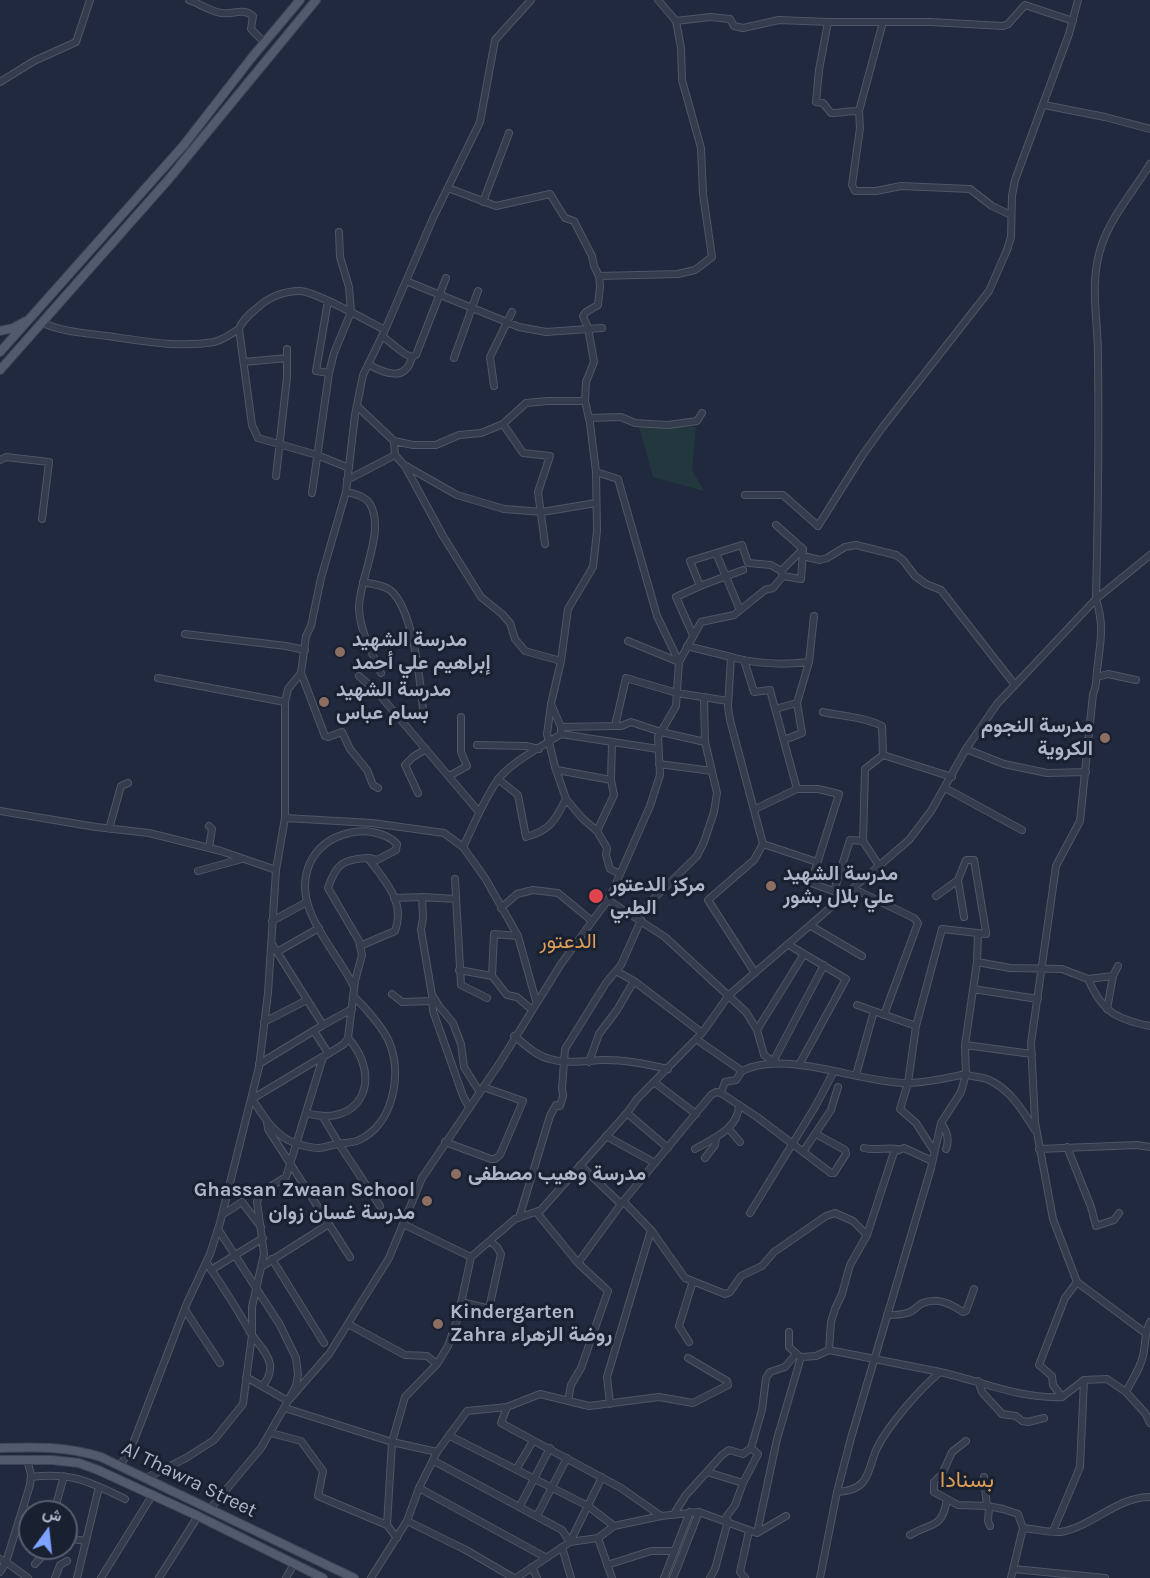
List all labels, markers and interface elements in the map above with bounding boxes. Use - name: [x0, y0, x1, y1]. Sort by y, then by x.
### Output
- place label: مدرسة الشهيد إبراهيم علي أحمد: [352, 628, 491, 675]
- marker: مدرسة الشهيد إبراهيم علي أحمد: [333, 645, 347, 659]
- place label: مدرسة الشهيد بسام عباس: [336, 678, 451, 725]
- marker: مدرسة الشهيد بسام عباس: [317, 695, 331, 709]
- place label: مدرسة النجوم الكروية: [981, 714, 1093, 761]
- marker: مدرسة النجوم الكروية: [1098, 731, 1112, 745]
- place label: مدرسة الشهيد علي بلال بشور: [783, 862, 898, 909]
- place label: مركز الدعتور الطبي: [610, 873, 705, 920]
- marker: مدرسة الشهيد علي بلال بشور: [764, 879, 778, 893]
- marker: مركز الدعتور الطبي: [587, 887, 605, 905]
- district label: الدعتور: [539, 929, 597, 955]
- place label: مدرسة وهيب مصطفى: [468, 1162, 646, 1186]
- marker: مدرسة وهيب مصطفى: [449, 1167, 463, 1181]
- place label: Ghassan Zwaan School مدرسة غسان زوان: [194, 1178, 415, 1225]
- marker: Ghassan Zwaan School مدرسة غسان زوان: [420, 1194, 434, 1208]
- place label: Kindergarten Zahra روضة الزهراء: [450, 1300, 612, 1347]
- marker: Kindergarten Zahra روضة الزهراء: [431, 1317, 445, 1331]
- street label: Al Thawra Street: [118, 1437, 260, 1523]
- district label: بسنادا: [940, 1468, 994, 1494]
- north arrow: [18, 1500, 78, 1560]
- text: ش: [41, 1502, 64, 1526]

